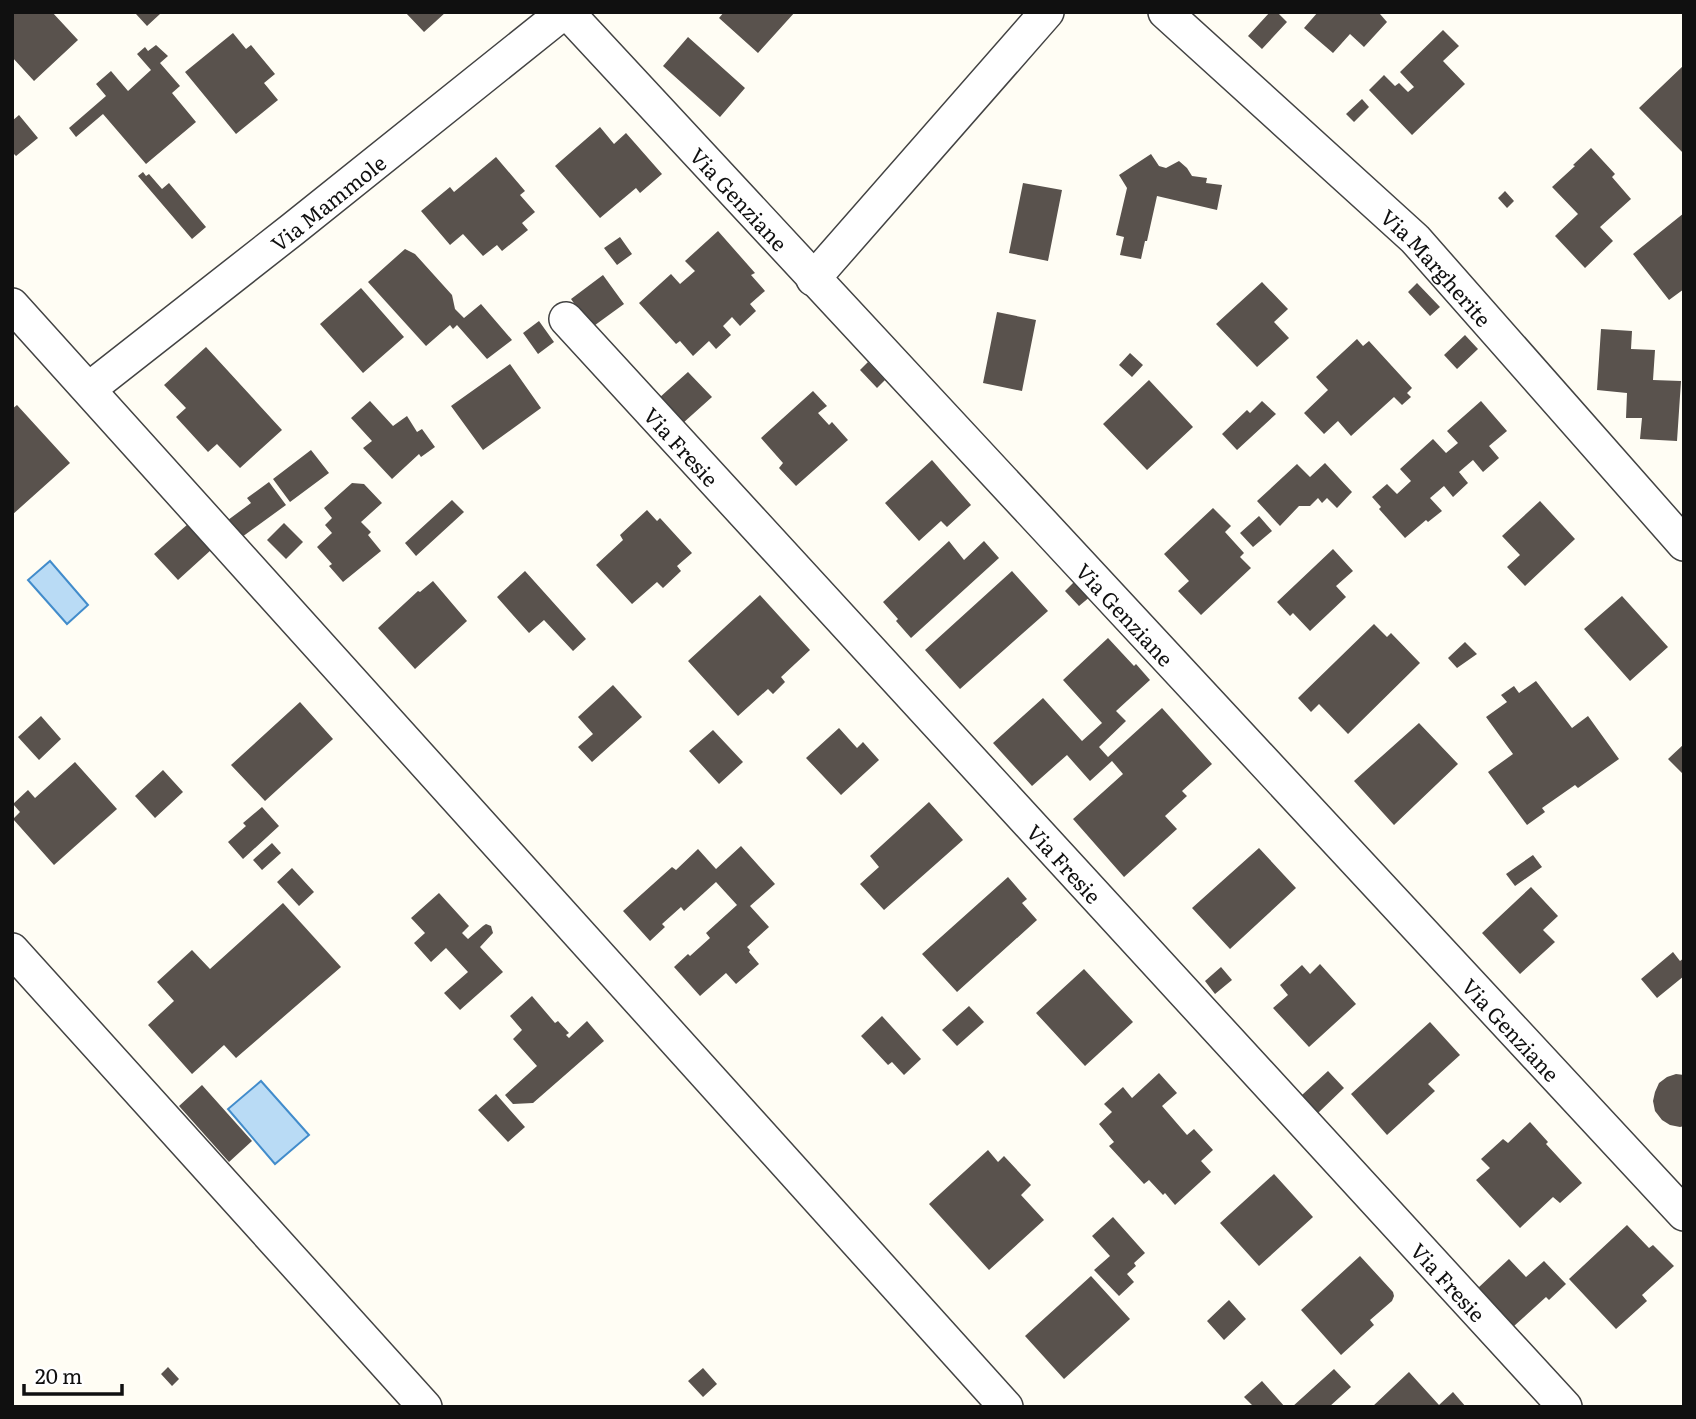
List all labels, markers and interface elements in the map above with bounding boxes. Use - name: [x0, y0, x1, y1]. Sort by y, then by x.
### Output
- street label: Via Genziane: [684, 139, 796, 257]
- street label: Via Mammole: [263, 146, 391, 257]
- street label: Via Margherite: [1375, 200, 1500, 332]
- street label: Via Fresie: [638, 399, 727, 492]
- street label: Via Genziane: [1070, 555, 1182, 672]
- street label: Via Fresie: [1021, 816, 1110, 909]
- street label: Via Genziane: [1456, 970, 1568, 1087]
- street label: Via Fresie: [1405, 1234, 1494, 1328]
- scale bar: [24, 1352, 122, 1396]
- text: 20 m: [35, 1359, 82, 1390]

